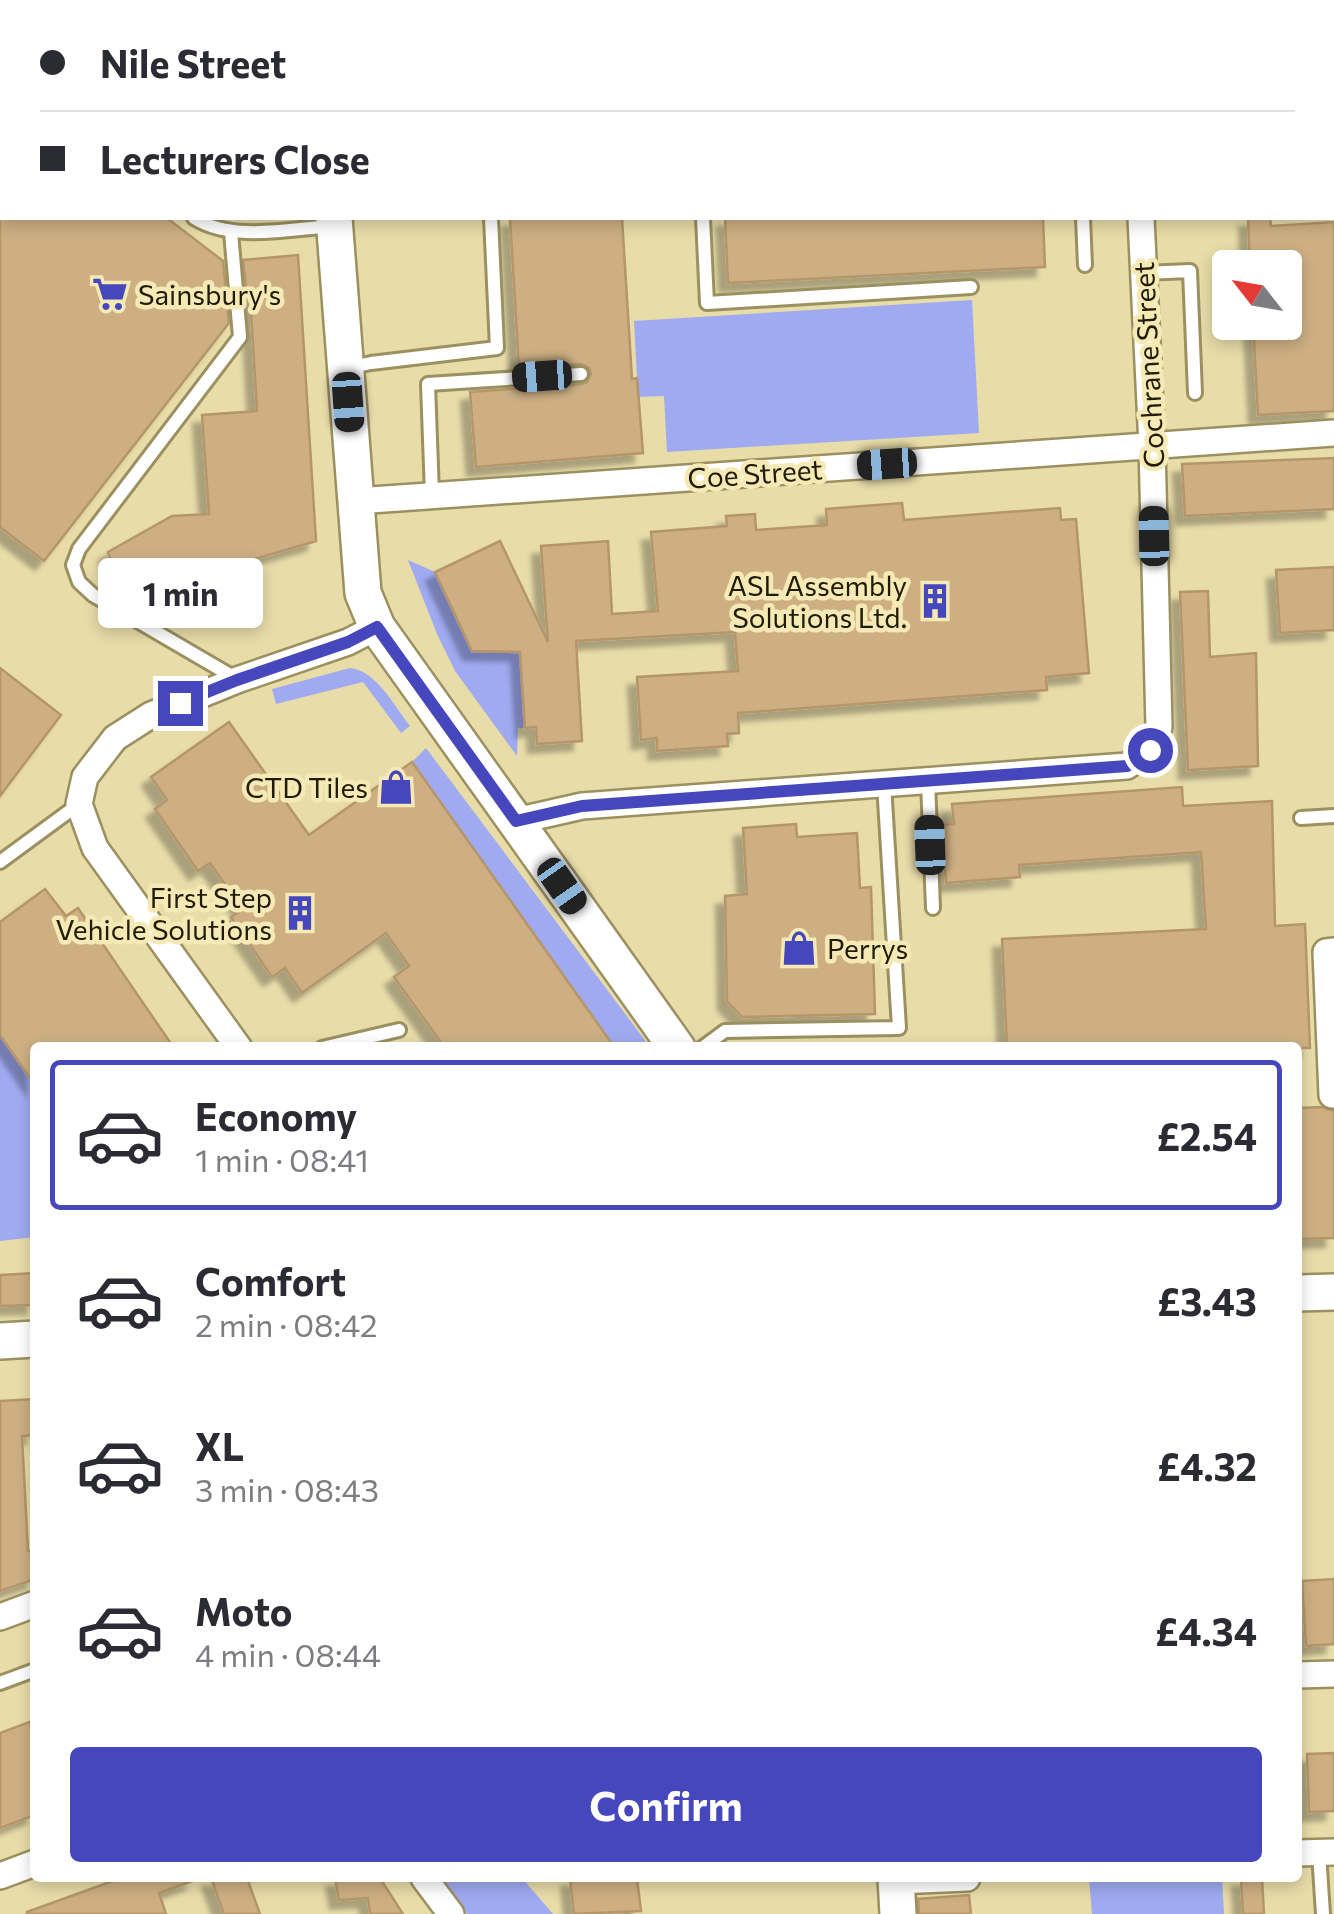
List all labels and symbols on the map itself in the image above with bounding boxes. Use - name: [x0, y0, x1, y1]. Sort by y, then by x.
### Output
- north arrow: [1212, 250, 1302, 340]
- street label: Cochrane Street: [1126, 261, 1170, 469]
- supermarket icon: Sainsbury's: [91, 275, 129, 313]
- place label: Sainsbury's: [138, 277, 281, 311]
- car: [511, 359, 573, 393]
- car: [331, 371, 365, 433]
- car: [856, 447, 918, 481]
- street label: Coe Street: [686, 451, 824, 495]
- car: [1138, 506, 1170, 566]
- callout: 1 min: [98, 558, 262, 628]
- place label: ASL Assembly Solutions Ltd.: [728, 568, 907, 634]
- building icon: ASL Assembly Solutions Ltd.: [916, 582, 954, 620]
- route end: [158, 681, 203, 726]
- route start: [1128, 728, 1173, 773]
- shop icon: CTD Tiles: [377, 768, 415, 806]
- place label: CTD Tiles: [245, 770, 368, 804]
- car: [914, 814, 946, 876]
- car: [533, 853, 591, 919]
- place label: First Step Vehicle Solutions: [56, 880, 272, 946]
- building icon: First Step Vehicle Solutions: [281, 894, 319, 932]
- shop icon: Perrys: [780, 929, 818, 967]
- place label: Perrys: [827, 931, 908, 965]

